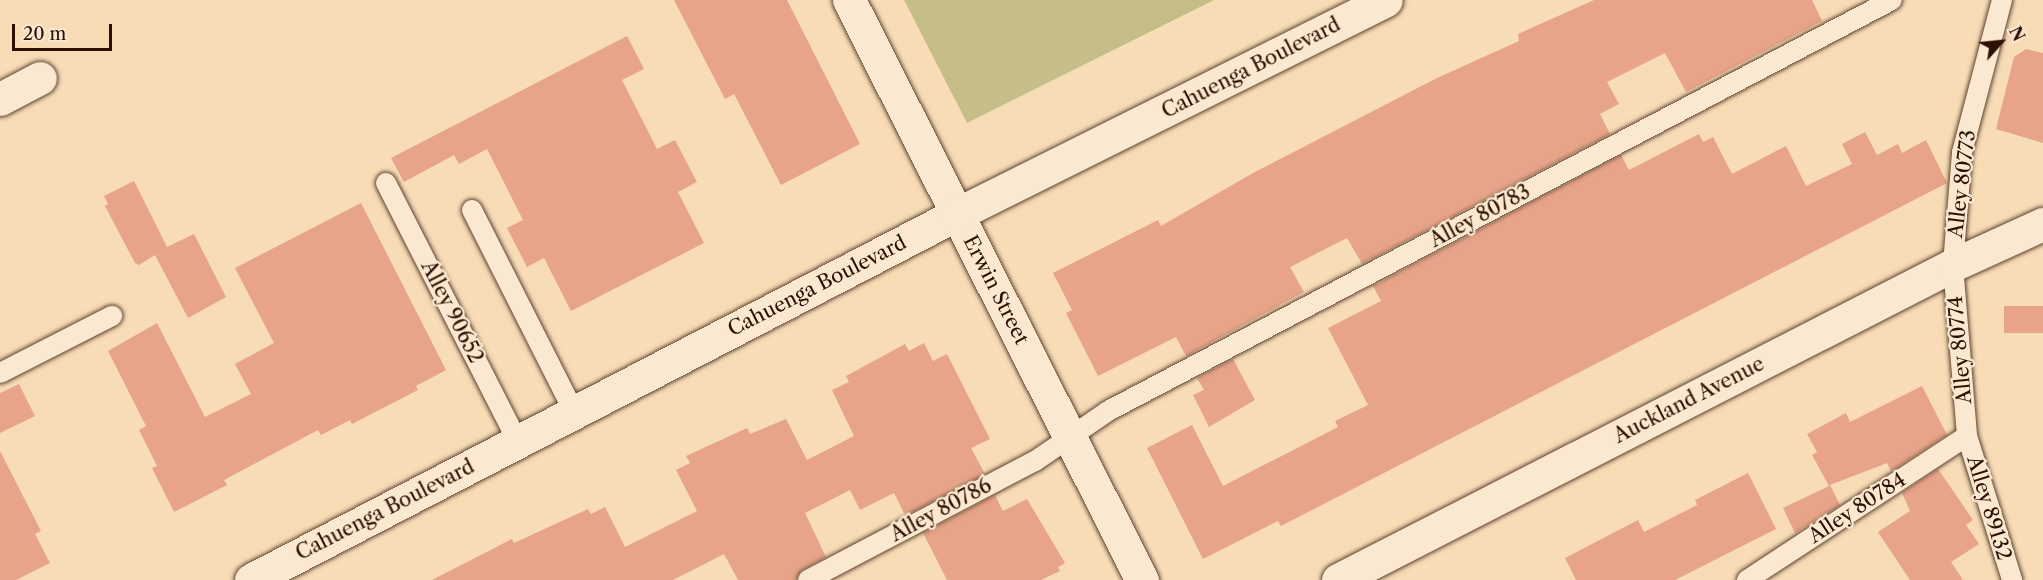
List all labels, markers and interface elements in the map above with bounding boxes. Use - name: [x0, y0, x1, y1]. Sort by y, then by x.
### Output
- scale bar: [15, 12, 116, 50]
- north arrow: [1971, 12, 2031, 72]
- street label: Cahuenga Boulevard: [1158, 13, 1344, 123]
- text: 20 m: [23, 23, 66, 45]
- text: N: [2005, 23, 2029, 45]
- street label: Alley 80773: [1943, 128, 1981, 240]
- street label: Alley 80783: [1425, 179, 1535, 253]
- street label: Cahuenga Boulevard: [724, 231, 910, 341]
- street label: Erwin Street: [958, 231, 1034, 349]
- street label: Alley 90652: [416, 256, 488, 368]
- street label: Alley 80774: [1943, 295, 1977, 405]
- street label: Auckland Avenue: [1609, 352, 1769, 448]
- street label: Alley 89132: [1962, 453, 2016, 563]
- street label: Cahuenga Boulevard: [292, 455, 478, 565]
- street label: Alley 80784: [1804, 468, 1910, 548]
- street label: Alley 80786: [886, 473, 996, 547]

